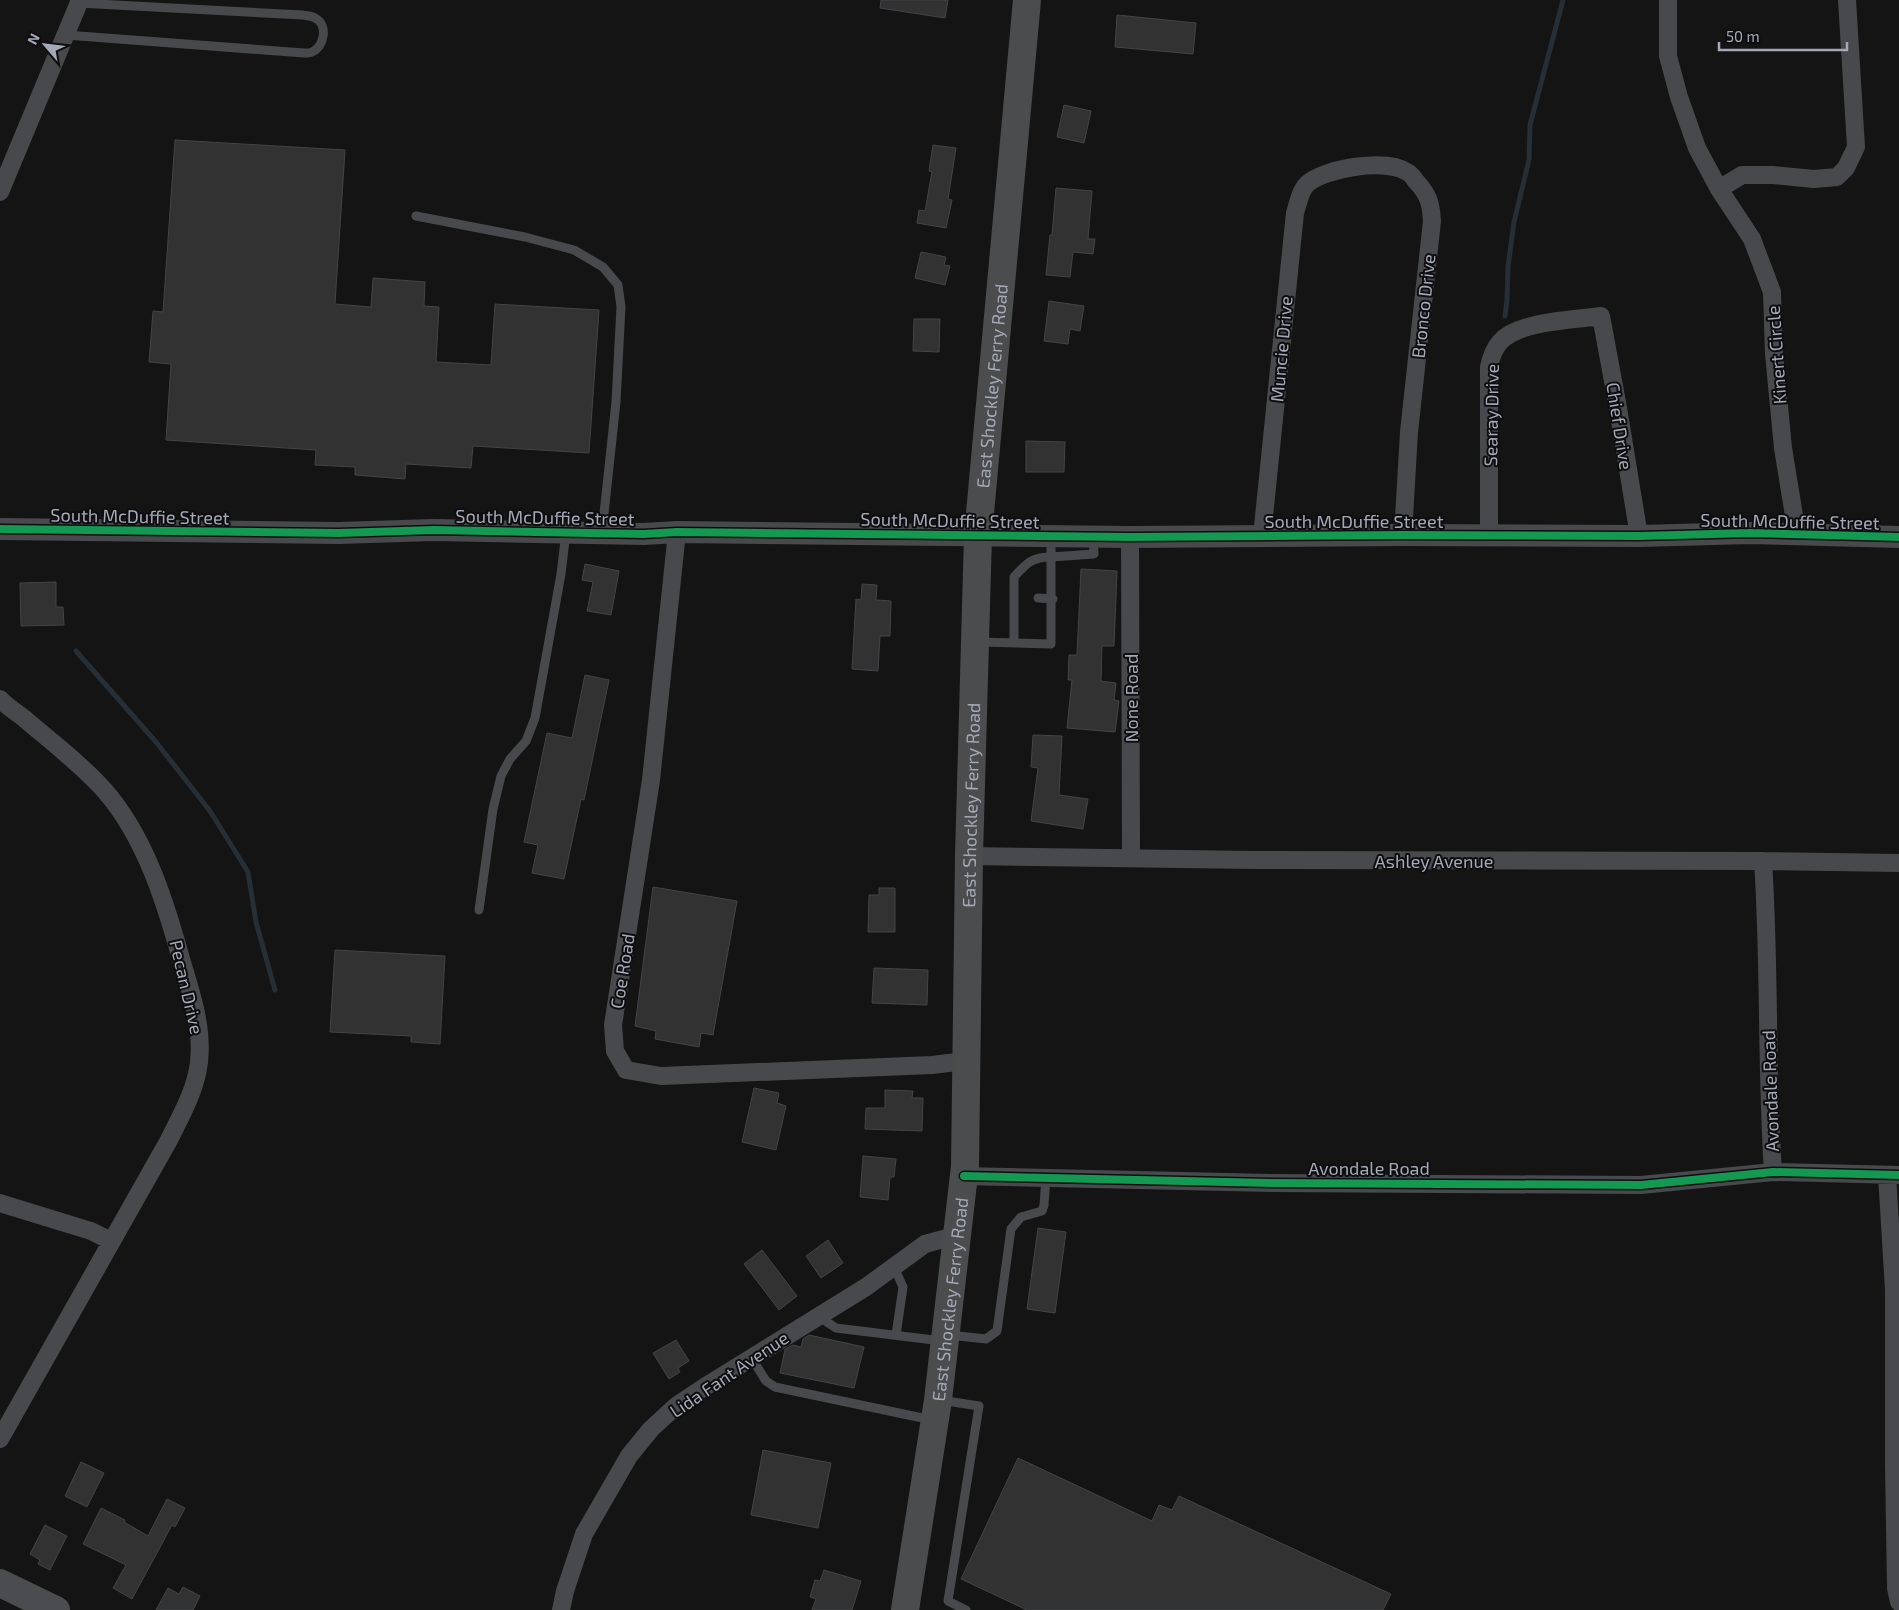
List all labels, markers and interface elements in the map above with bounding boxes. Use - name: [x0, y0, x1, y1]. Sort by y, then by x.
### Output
- north arrow: [20, 20, 70, 70]
- scale bar: [1719, 20, 1846, 52]
- text: 50 m: [1726, 27, 1760, 45]
- text: N: [23, 30, 43, 47]
- street label: Bronco Drive: [1407, 253, 1439, 359]
- street label: East Shockley Ferry Road: [971, 283, 1012, 489]
- street label: Muncie Drive: [1265, 295, 1297, 403]
- street label: Kinert Circle: [1762, 305, 1790, 405]
- street label: Searay Drive: [1479, 364, 1503, 466]
- street label: Chief Drive: [1602, 381, 1638, 471]
- street label: South McDuffie Street: [50, 503, 230, 529]
- street label: South McDuffie Street: [455, 504, 635, 530]
- street label: South McDuffie Street: [860, 507, 1040, 533]
- street label: South McDuffie Street: [1700, 508, 1880, 534]
- street label: South McDuffie Street: [1264, 510, 1444, 532]
- street label: None Road: [1120, 654, 1142, 742]
- street label: East Shockley Ferry Road: [957, 702, 984, 908]
- street label: Ashley Avenue: [1375, 850, 1493, 872]
- street label: Coe Road: [605, 932, 639, 1010]
- street label: Pecan Drive: [165, 938, 209, 1036]
- street label: Avondale Road: [1757, 1030, 1783, 1152]
- street label: Avondale Road: [1308, 1157, 1430, 1179]
- street label: East Shockley Ferry Road: [927, 1196, 972, 1402]
- street label: Lida Fant Avenue: [666, 1326, 792, 1422]

